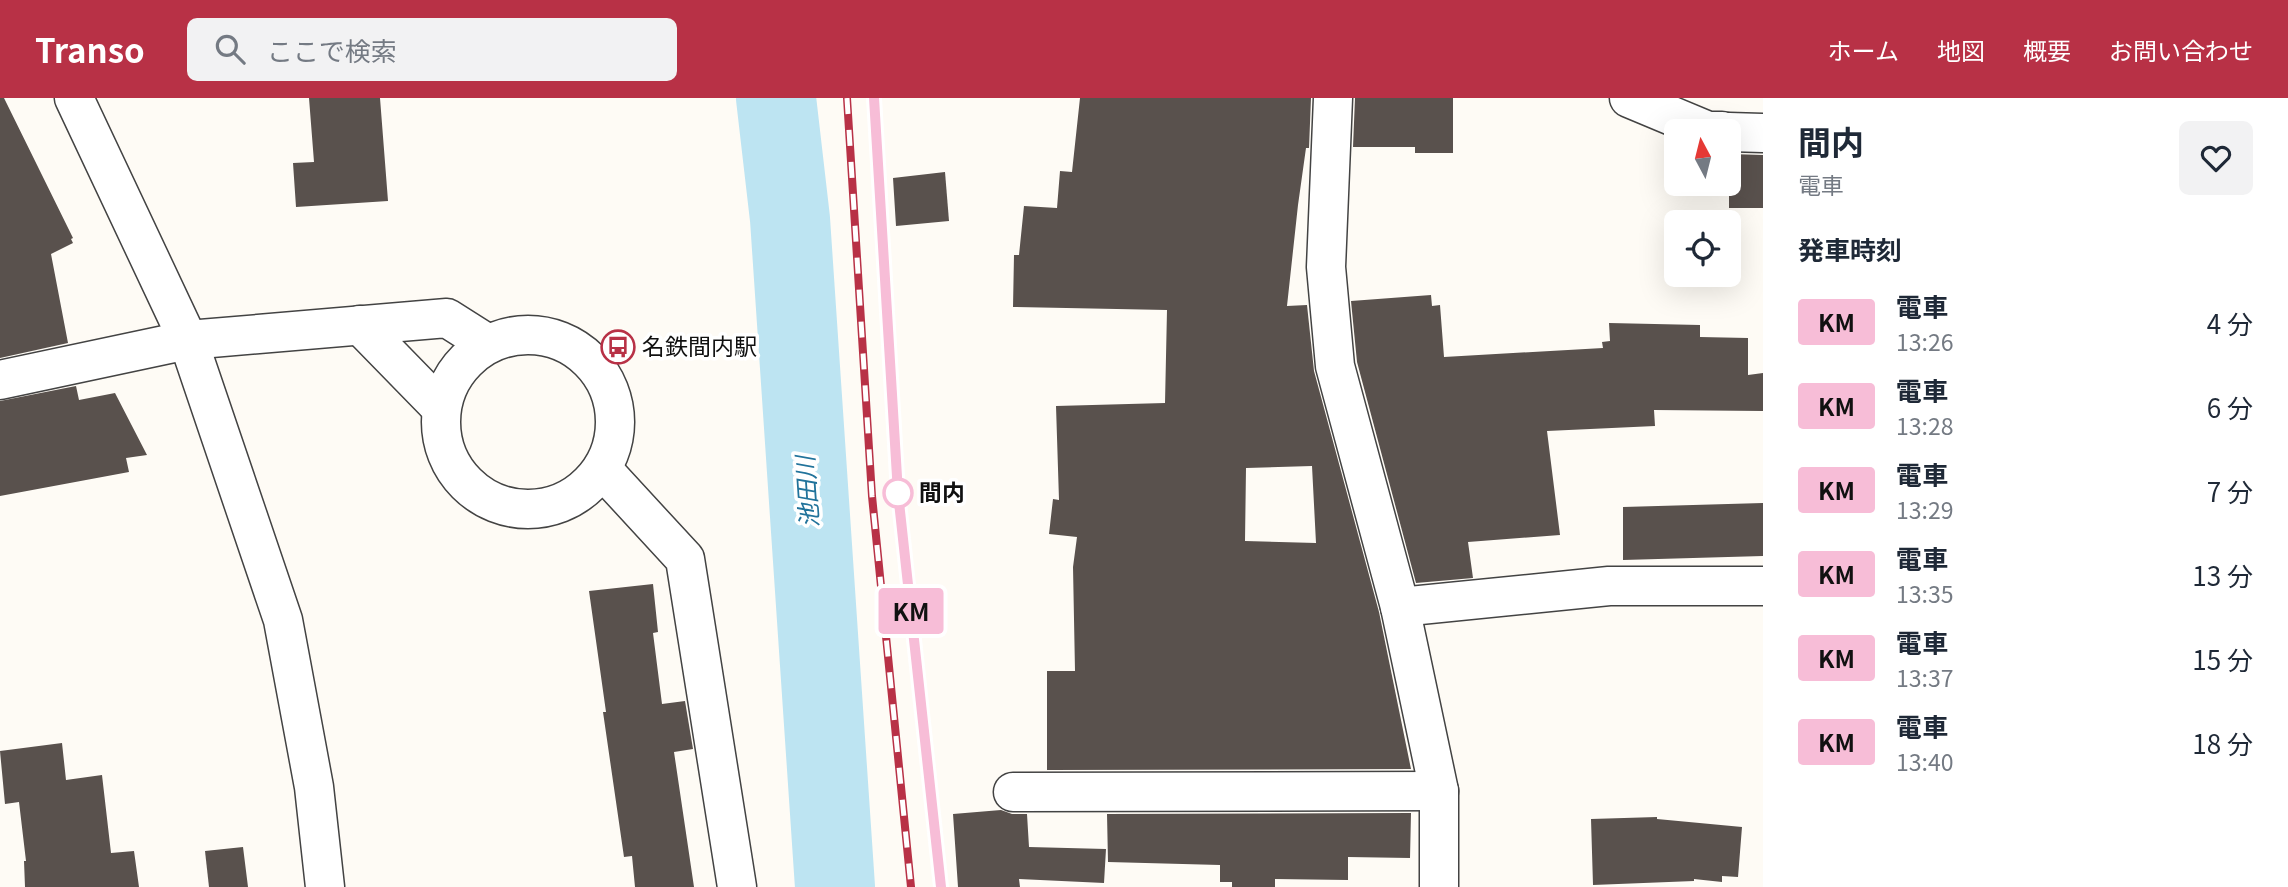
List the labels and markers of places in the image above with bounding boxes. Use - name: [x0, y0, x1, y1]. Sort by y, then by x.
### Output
- bus stop icon: 名鉄間内駅: [599, 328, 637, 366]
- place label: 名鉄間内駅: [642, 328, 757, 362]
- place label: 間内: [919, 474, 965, 508]
- marker: 間内: [883, 478, 913, 508]

